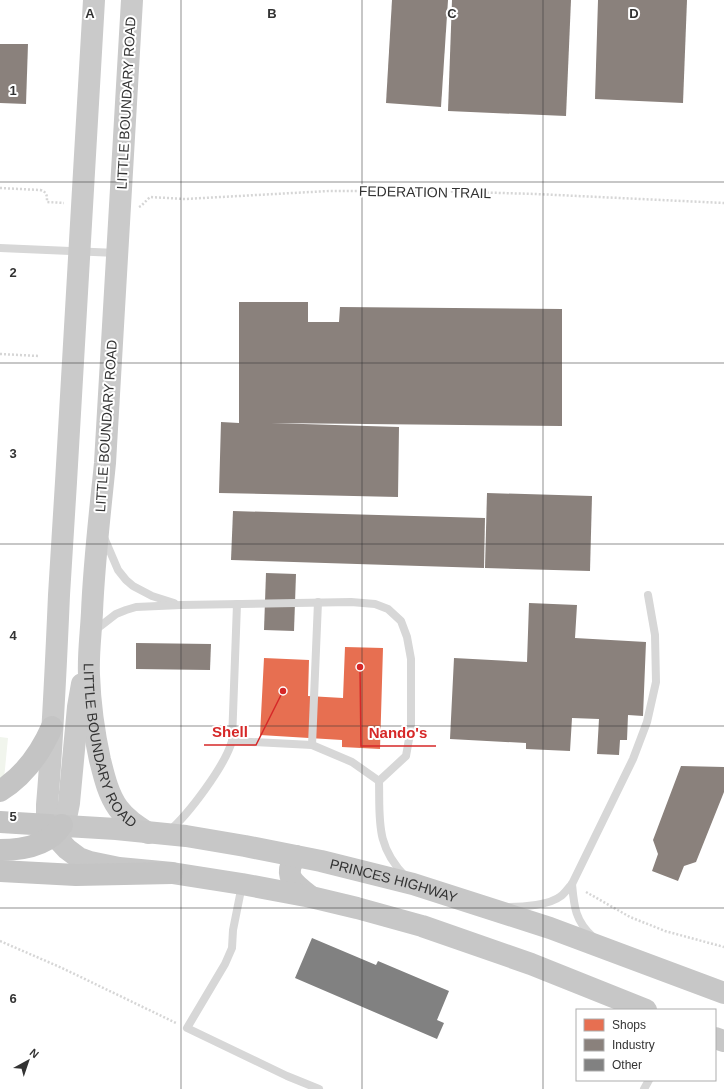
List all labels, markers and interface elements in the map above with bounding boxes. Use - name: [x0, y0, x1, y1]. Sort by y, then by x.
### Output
- text: A: [85, 6, 95, 21]
- text: B: [267, 6, 277, 21]
- text: C: [447, 6, 457, 21]
- text: D: [629, 6, 639, 21]
- street label: LITTLE BOUNDARY ROAD: [113, 16, 139, 190]
- text: 1: [9, 83, 17, 98]
- street label: FEDERATION TRAIL: [359, 183, 492, 201]
- text: 2: [9, 265, 17, 280]
- street label: LITTLE BOUNDARY ROAD: [92, 339, 120, 513]
- text: 3: [9, 446, 17, 461]
- text: 4: [9, 628, 17, 643]
- street label: LITTLE BOUNDARY ROAD: [81, 663, 140, 831]
- callout: Shell: [204, 718, 256, 745]
- callout: Nando's: [361, 719, 436, 746]
- text: Shell: [212, 723, 248, 740]
- text: Nando's: [369, 724, 427, 741]
- text: 5: [9, 809, 17, 824]
- street label: PRINCES HIGHWAY: [328, 856, 460, 906]
- text: 6: [9, 991, 17, 1006]
- legend: [576, 1009, 716, 1081]
- text: Shops: [612, 1018, 646, 1032]
- text: Industry: [612, 1038, 655, 1052]
- north arrow: [8, 1041, 48, 1081]
- text: N: [28, 1046, 41, 1061]
- text: Other: [612, 1058, 642, 1072]

